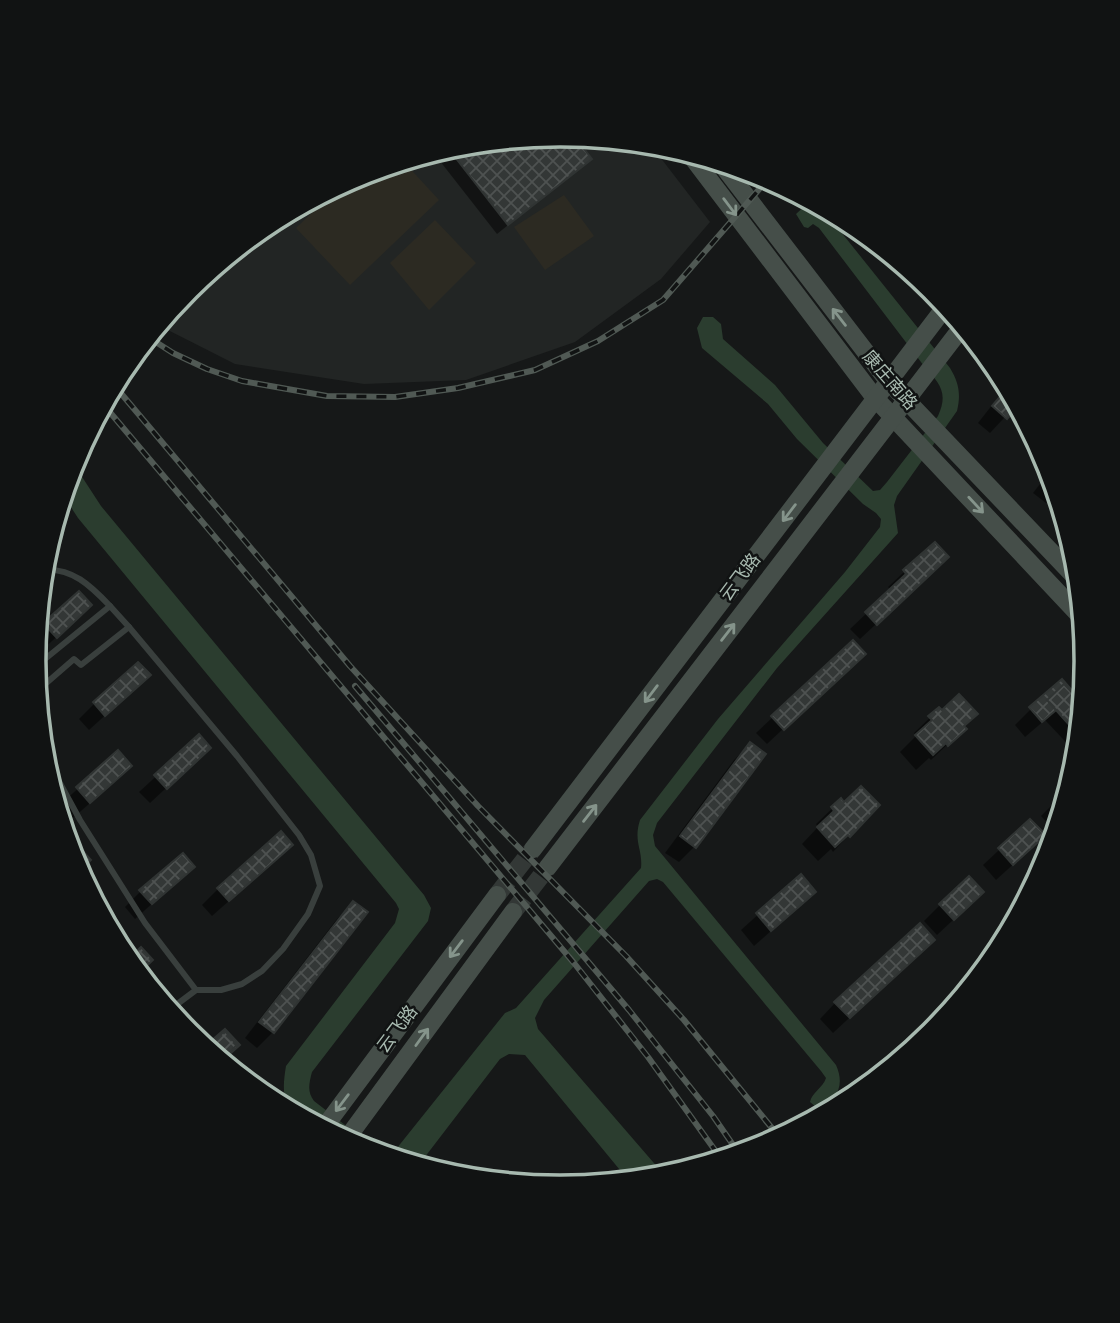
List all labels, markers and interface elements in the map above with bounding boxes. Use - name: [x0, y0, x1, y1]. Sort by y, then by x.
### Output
- one-way arrow: [723, 197, 738, 216]
- one-way arrow: [831, 308, 846, 327]
- street label: 康庄南路: [857, 344, 923, 415]
- one-way arrow: [967, 496, 984, 513]
- one-way arrow: [781, 503, 796, 521]
- street label: 云飞路: [713, 548, 766, 606]
- one-way arrow: [721, 624, 736, 642]
- one-way arrow: [644, 684, 659, 703]
- one-way arrow: [582, 804, 597, 822]
- one-way arrow: [449, 940, 464, 959]
- street label: 云飞路: [370, 1000, 423, 1058]
- one-way arrow: [414, 1028, 429, 1047]
- one-way arrow: [334, 1094, 349, 1112]

